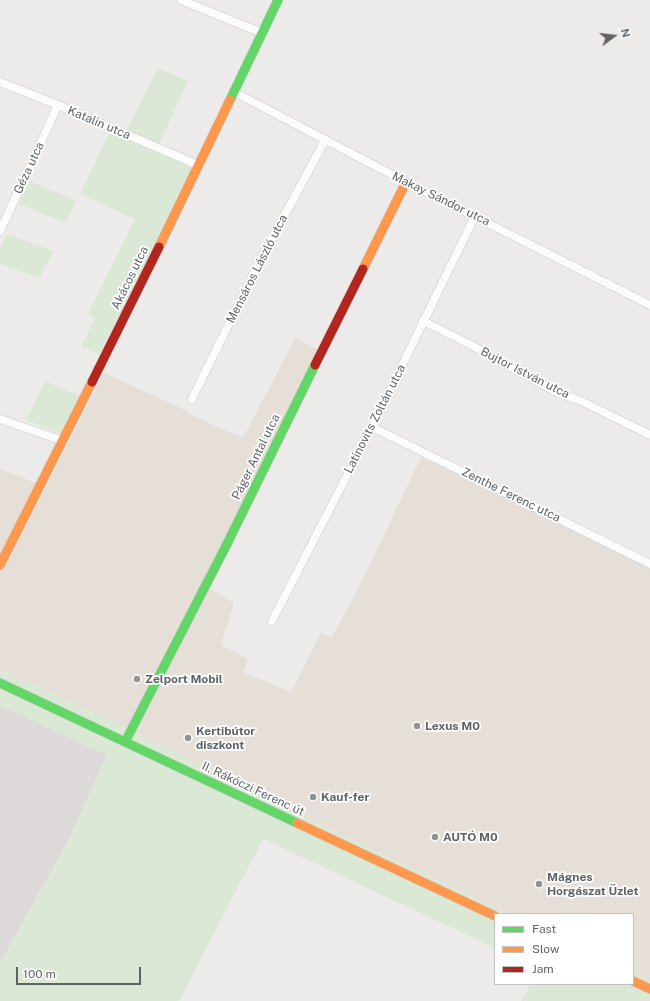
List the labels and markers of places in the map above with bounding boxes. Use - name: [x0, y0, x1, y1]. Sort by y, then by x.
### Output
- place label: Zelport Mobil: [145, 672, 223, 686]
- marker: Zelport Mobil: [132, 674, 142, 684]
- place label: Lexus M0: [425, 719, 480, 733]
- marker: Lexus M0: [412, 721, 422, 731]
- place label: Kertibútor diszkont: [196, 724, 255, 752]
- marker: Kertibútor diszkont: [183, 733, 193, 743]
- place label: Kauf-fer: [321, 790, 369, 804]
- marker: Kauf-fer: [308, 792, 318, 802]
- place label: AUTÓ M0: [443, 830, 498, 844]
- marker: AUTÓ M0: [430, 832, 440, 842]
- place label: Mágnes Horgászat Üzlet: [547, 870, 638, 898]
- marker: Mágnes Horgászat Üzlet: [534, 879, 544, 889]

